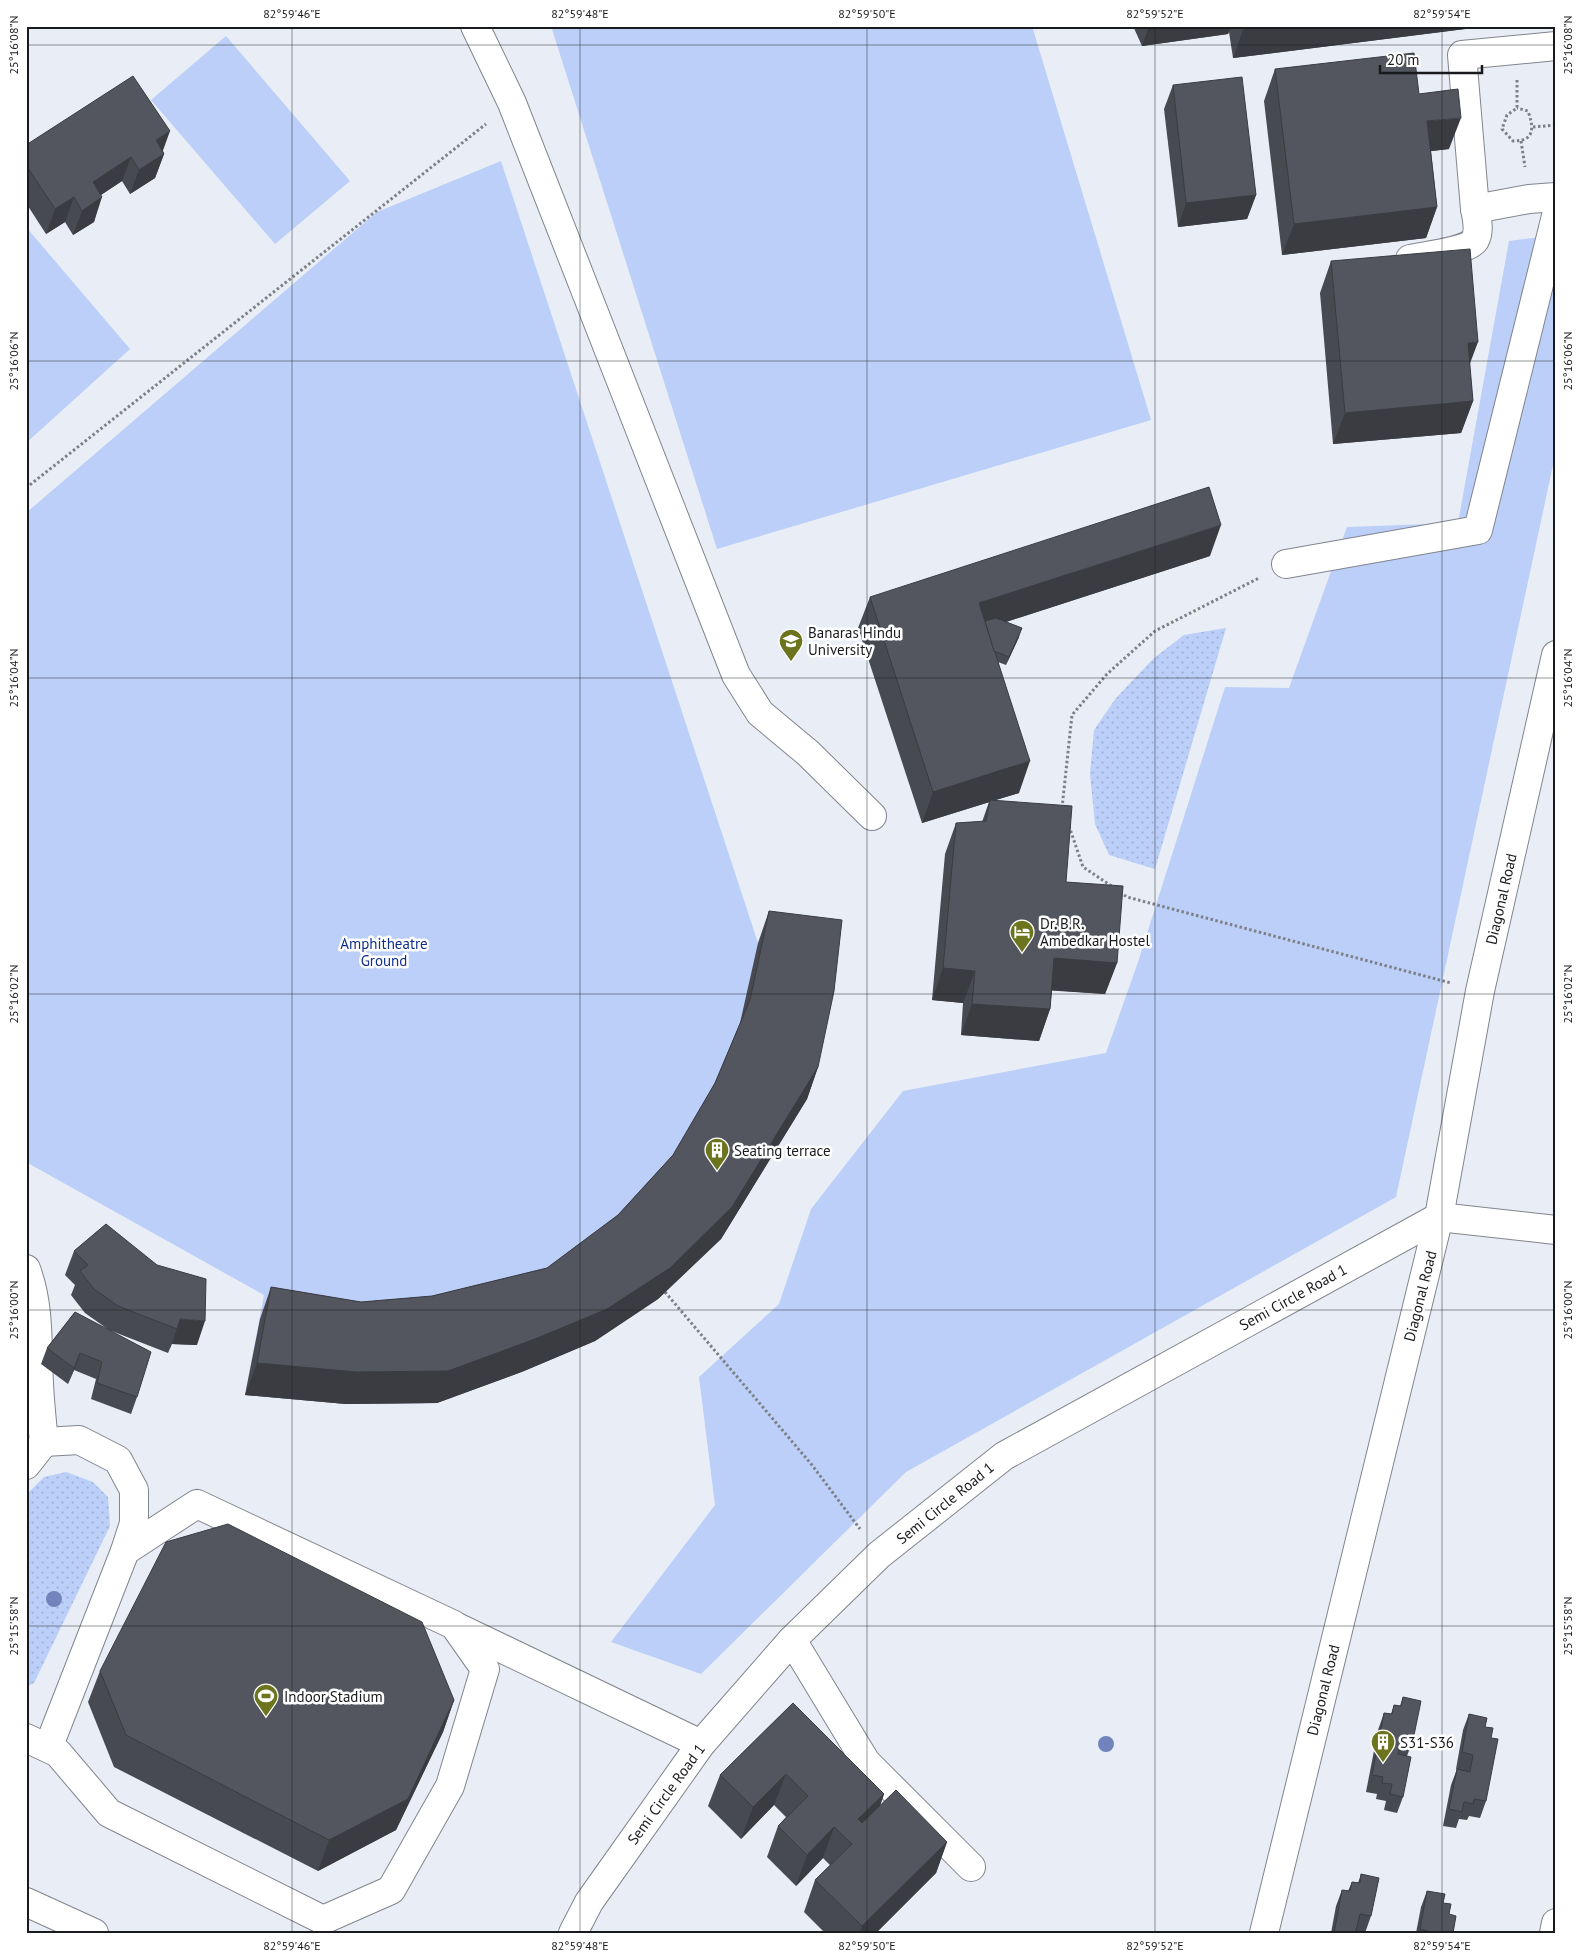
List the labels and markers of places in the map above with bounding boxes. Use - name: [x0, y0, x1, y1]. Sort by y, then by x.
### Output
- place label: Banaras Hindu University: [808, 623, 901, 659]
- school or university icon: Banaras Hindu University: [778, 628, 804, 662]
- place label: Dr. B.R. Ambedkar Hostel: [1040, 914, 1150, 950]
- hotel icon: Dr. B.R. Ambedkar Hostel: [1009, 919, 1035, 953]
- building icon: Seating terrace: [704, 1137, 730, 1171]
- place label: Seating terrace: [734, 1141, 831, 1160]
- sports icon: Indoor Stadium: [253, 1683, 279, 1717]
- place label: Indoor Stadium: [284, 1687, 383, 1706]
- building icon: S31-S36: [1370, 1729, 1396, 1763]
- place label: S31-S36: [1400, 1733, 1454, 1752]

